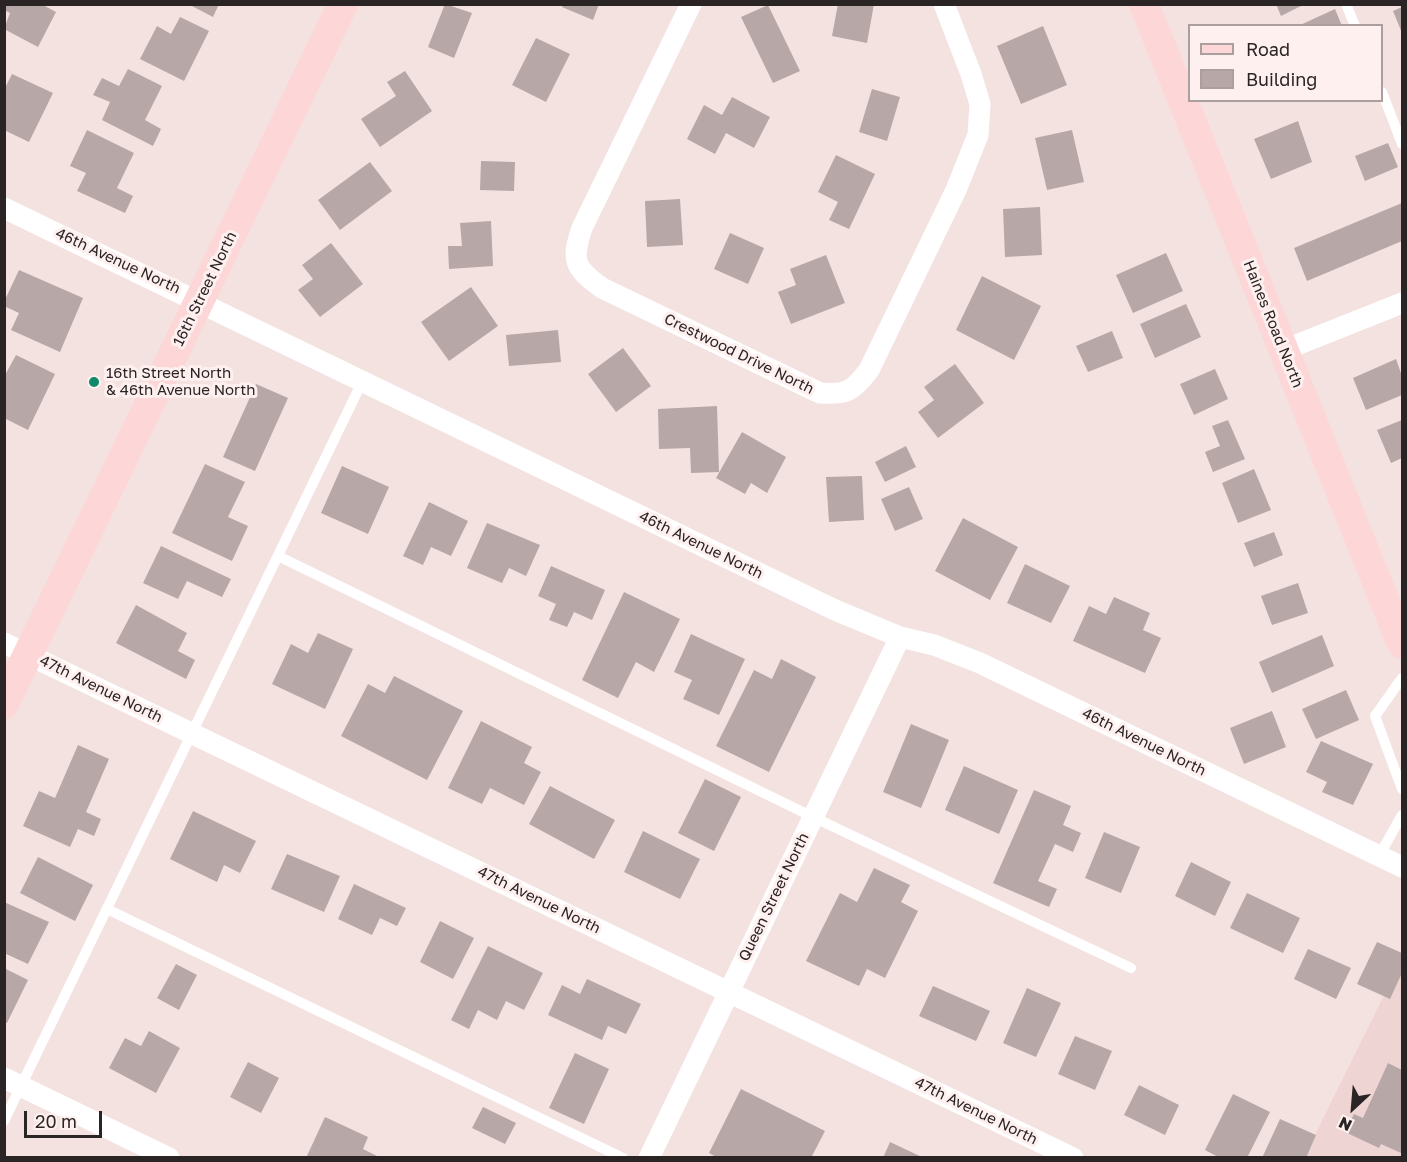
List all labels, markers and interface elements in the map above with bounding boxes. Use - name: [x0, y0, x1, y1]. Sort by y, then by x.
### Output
- legend: [1188, 24, 1383, 102]
- text: Road: [1246, 38, 1290, 60]
- text: Building: [1246, 68, 1317, 90]
- street label: 46th Avenue North: [53, 224, 183, 298]
- street label: 16th Street North: [169, 229, 241, 349]
- street label: Haines Road North: [1239, 258, 1307, 390]
- street label: Crestwood Drive North: [661, 310, 817, 398]
- place label: 16th Street North & 46th Avenue North: [106, 364, 255, 399]
- marker: 16th Street North & 46th Avenue North: [87, 375, 101, 389]
- street label: 46th Avenue North: [636, 507, 766, 583]
- street label: 47th Avenue North: [37, 651, 165, 727]
- street label: 46th Avenue North: [1079, 704, 1209, 780]
- street label: Queen Street North: [735, 830, 813, 964]
- street label: 47th Avenue North: [475, 862, 603, 938]
- street label: 47th Avenue North: [912, 1073, 1040, 1149]
- north arrow: [1323, 1078, 1383, 1138]
- scale bar: [27, 1099, 105, 1137]
- text: 20 m: [35, 1110, 77, 1132]
- text: N: [1335, 1113, 1355, 1136]

